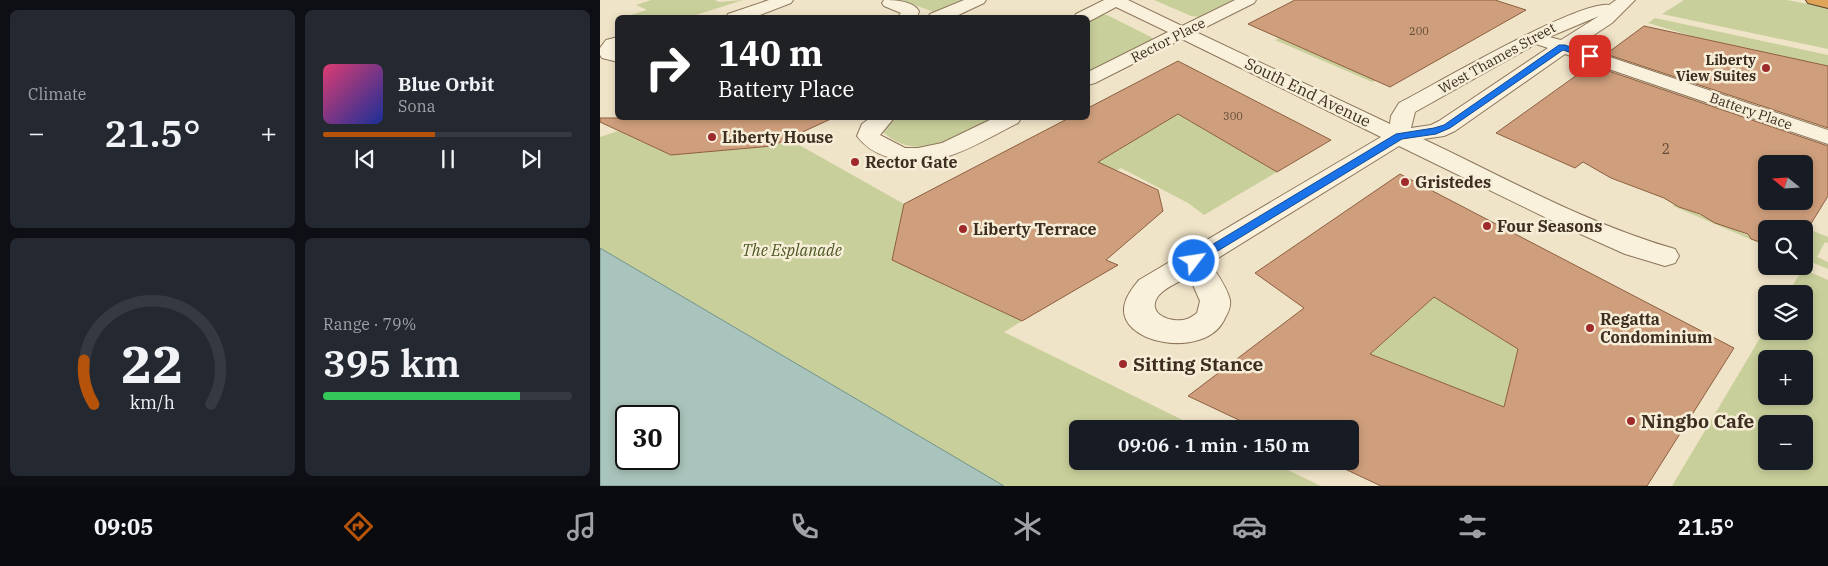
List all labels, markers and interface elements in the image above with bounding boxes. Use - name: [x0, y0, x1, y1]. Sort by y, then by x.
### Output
- street label: Rector Place: [1128, 14, 1208, 66]
- street label: West Thames Street: [1435, 18, 1559, 98]
- house number: 200: [1409, 24, 1429, 38]
- text: 140 m: [718, 30, 823, 76]
- icon: right: [635, 35, 700, 100]
- pin: [1569, 35, 1611, 77]
- icon: arrive: [1576, 42, 1604, 70]
- place label: Liberty View Suites: [1676, 51, 1756, 85]
- street label: South End Avenue: [1242, 53, 1374, 131]
- marker: Liberty View Suites: [1760, 62, 1772, 74]
- text: Blue Orbit: [398, 72, 494, 96]
- text: Battery Place: [718, 74, 854, 103]
- text: Climate: [28, 84, 86, 104]
- street label: Battery Place: [1707, 88, 1795, 134]
- text: Sona: [398, 96, 435, 116]
- text: 21.5°: [104, 108, 201, 157]
- house number: 300: [1223, 109, 1243, 123]
- text: −: [28, 114, 45, 151]
- text: +: [260, 114, 277, 151]
- place label: Liberty House: [722, 127, 833, 147]
- marker: Liberty House: [706, 131, 718, 143]
- house number: 2: [1662, 140, 1670, 158]
- icon: previous: [351, 145, 379, 173]
- icon: pause: [434, 145, 462, 173]
- icon: next: [517, 145, 545, 173]
- place label: Rector Gate: [865, 152, 958, 172]
- north arrow: [1758, 155, 1812, 210]
- map controls: [1758, 155, 1813, 470]
- marker: Rector Gate: [849, 156, 861, 168]
- place label: Gristedes: [1415, 172, 1491, 192]
- marker: Gristedes: [1399, 176, 1411, 188]
- place label: Four Seasons: [1497, 216, 1602, 236]
- place label: Liberty Terrace: [973, 219, 1097, 239]
- marker: Four Seasons: [1481, 220, 1493, 232]
- button: search: [1758, 220, 1813, 275]
- marker: Liberty Terrace: [957, 223, 969, 235]
- position arrow: [1167, 234, 1219, 286]
- park label: The Esplanade: [742, 240, 842, 260]
- button: layers: [1758, 285, 1813, 340]
- place label: Regatta Condominium: [1600, 309, 1713, 347]
- text: Range · 79%: [323, 314, 416, 334]
- marker: Regatta Condominium: [1584, 322, 1596, 334]
- text: 22: [121, 330, 184, 397]
- text: 395 km: [323, 338, 460, 387]
- button: +: [1758, 350, 1813, 405]
- place label: Sitting Stance: [1133, 352, 1264, 376]
- marker: Sitting Stance: [1117, 358, 1129, 370]
- text: km/h: [130, 391, 175, 414]
- speed limit sign: 30: [615, 405, 680, 470]
- place label: Ningbo Cafe: [1641, 409, 1755, 433]
- marker: Ningbo Cafe: [1625, 415, 1637, 427]
- button: −: [1758, 415, 1813, 470]
- text: 09:06 · 1 min · 150 m: [1118, 433, 1310, 457]
- icon: directions: [341, 509, 376, 544]
- icon: music: [564, 509, 599, 544]
- icon: phone: [787, 509, 822, 544]
- icon: climate: [1010, 509, 1045, 544]
- icon: car: [1232, 509, 1267, 544]
- icon: filters: [1455, 509, 1490, 544]
- text: 09:05: [94, 512, 153, 541]
- text: 21.5°: [1678, 512, 1734, 541]

